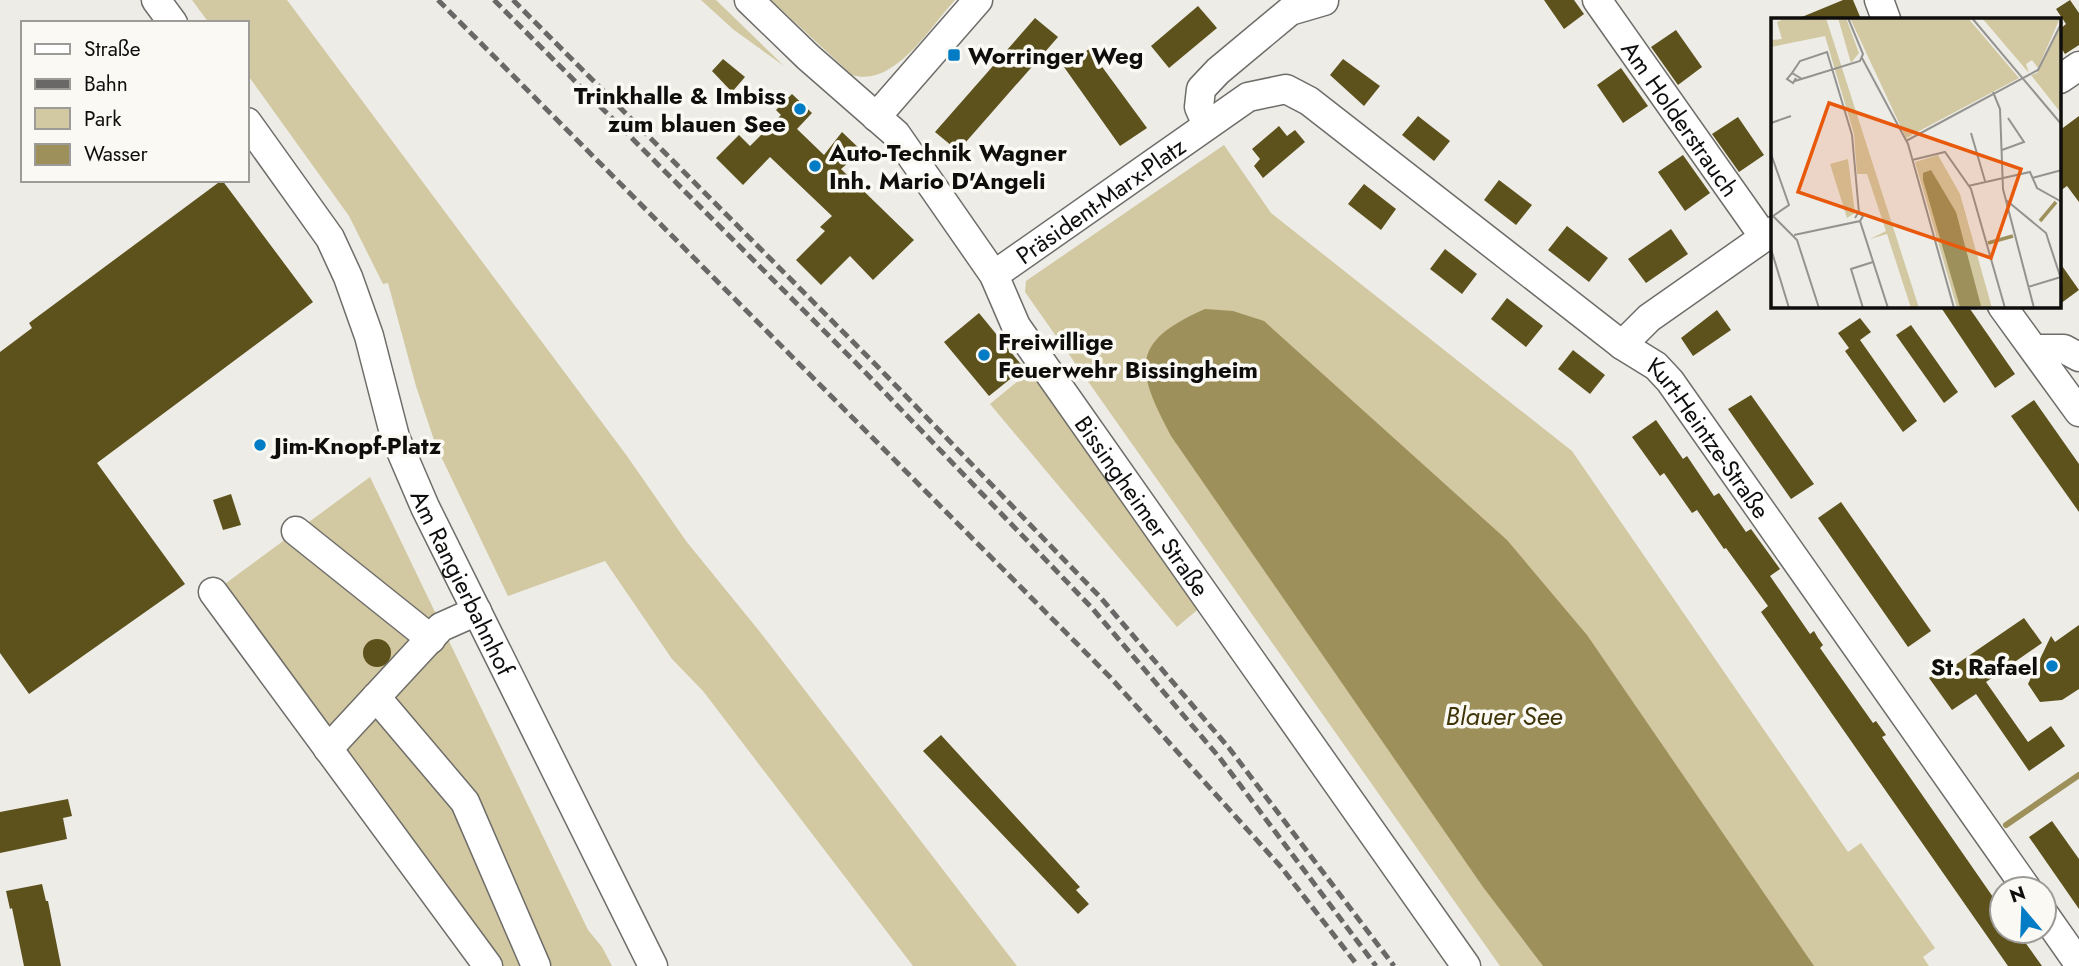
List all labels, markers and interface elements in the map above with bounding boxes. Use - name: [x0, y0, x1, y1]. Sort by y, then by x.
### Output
- inset map: [1771, 18, 2062, 308]
- legend: [21, 21, 248, 182]
- street label: Am Holderstrauch: [1613, 33, 1748, 204]
- text: Straße: [84, 34, 141, 64]
- place label: Worringer Weg: [968, 38, 1143, 73]
- marker: Worringer Weg: [946, 47, 962, 63]
- text: Bahn: [84, 69, 128, 99]
- place label: Trinkhalle & Imbiss zum blauen See: [574, 78, 786, 141]
- marker: Trinkhalle & Imbiss zum blauen See: [792, 101, 808, 117]
- text: Park: [84, 104, 122, 134]
- street label: Präsident-Marx-Platz: [1008, 129, 1192, 272]
- place label: Auto-Technik Wagner Inh. Mario D'Angeli: [828, 135, 1067, 198]
- text: Wasser: [84, 139, 149, 169]
- marker: Auto-Technik Wagner Inh. Mario D'Angeli: [807, 158, 823, 174]
- place label: Freiwillige Feuerwehr Bissingheim: [998, 324, 1258, 387]
- marker: Freiwillige Feuerwehr Bissingheim: [976, 347, 992, 363]
- street label: Kurt-Heintze-Straße: [1641, 348, 1779, 526]
- street label: Bissingheimer Straße: [1067, 408, 1218, 603]
- place label: Jim-Knopf-Platz: [270, 428, 442, 463]
- marker: Jim-Knopf-Platz: [252, 437, 268, 453]
- street label: Am Rangierbahnhof: [402, 484, 524, 682]
- place label: St. Rafael: [1931, 649, 2038, 684]
- marker: St. Rafael: [2044, 658, 2060, 674]
- water label: Blauer See: [1446, 697, 1562, 735]
- north arrow: [1988, 875, 2058, 945]
- text: N: [2006, 879, 2029, 910]

